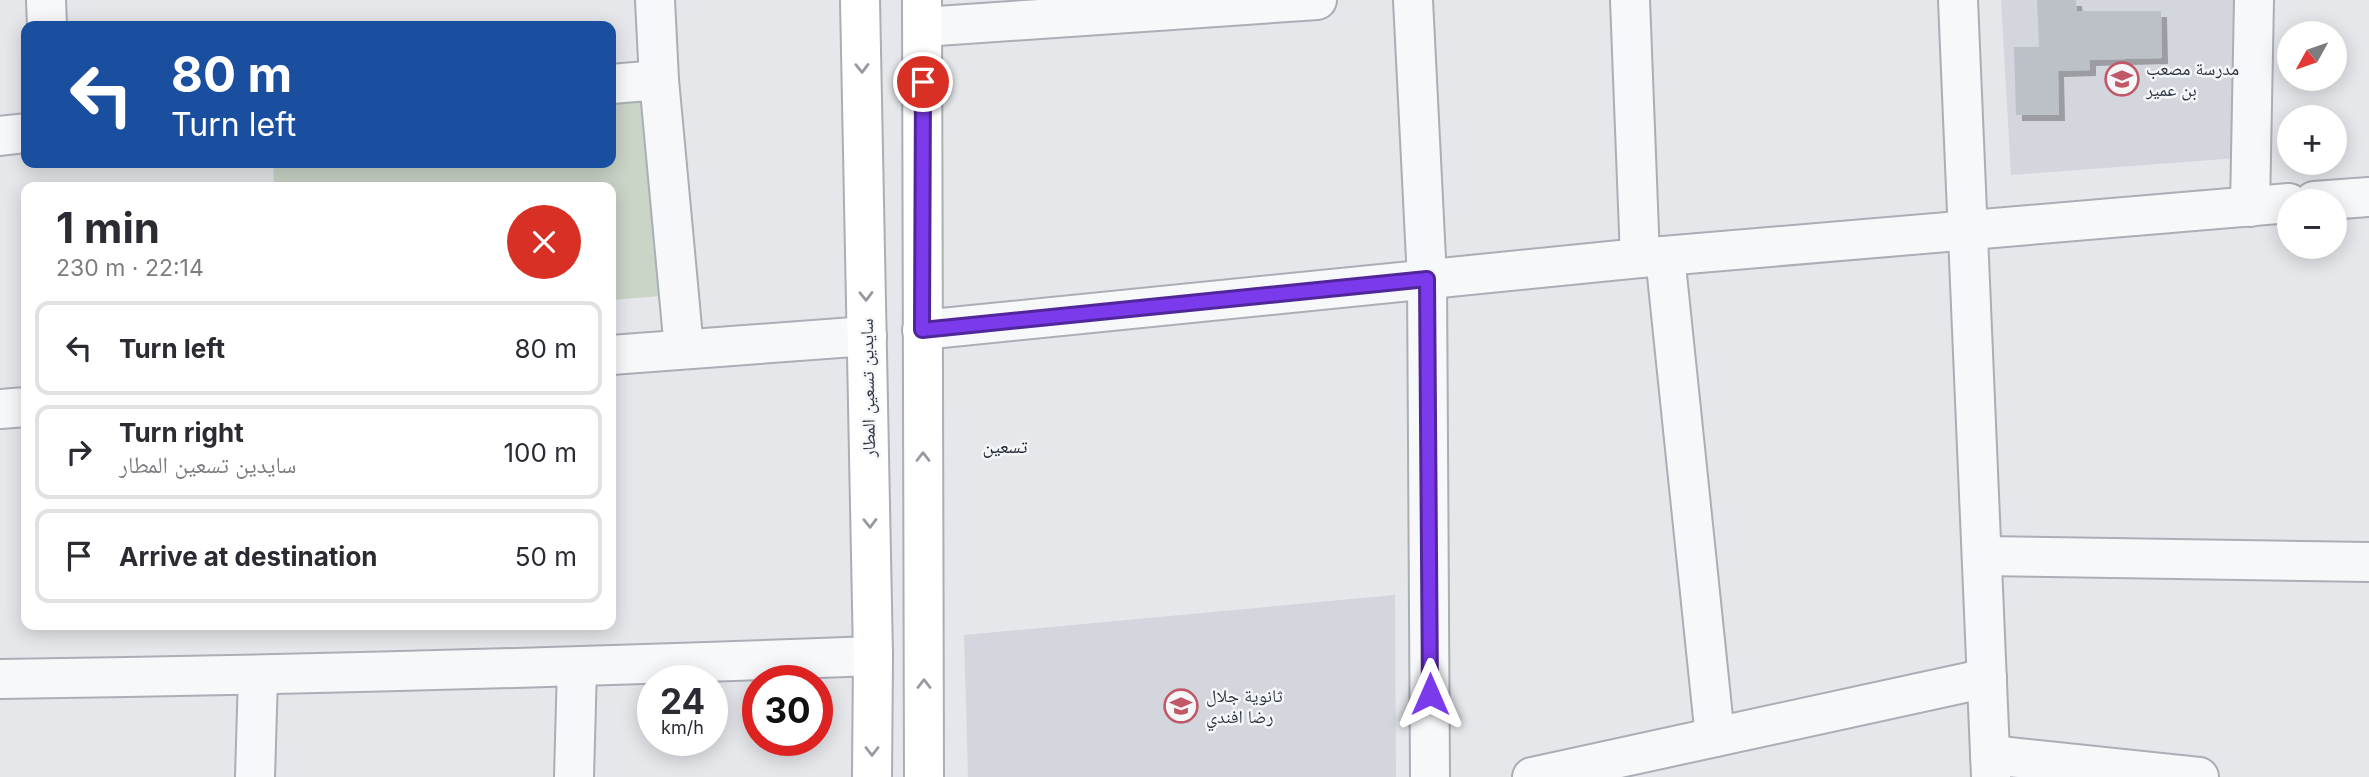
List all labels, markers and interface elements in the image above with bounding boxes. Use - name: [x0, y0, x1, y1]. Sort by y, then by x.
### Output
- north arrow: [2277, 21, 2347, 91]
- map controls: [2277, 21, 2347, 259]
- text: 80 m: [171, 45, 292, 104]
- icon: left: [56, 49, 147, 140]
- pin: [893, 52, 953, 112]
- place label: مدرسة مصعب بن عمير: [2145, 58, 2239, 101]
- school or university icon: مدرسة مصعب بن عمير: [2103, 60, 2141, 98]
- one-way arrow: [854, 63, 869, 74]
- icon: arrive: [904, 63, 942, 101]
- text: Turn left: [171, 105, 296, 144]
- button: +: [2277, 105, 2347, 175]
- button: −: [2277, 189, 2347, 259]
- text: 1 min: [56, 202, 160, 253]
- button: close: [507, 205, 581, 279]
- text: 230 m · 22:14: [56, 254, 204, 282]
- one-way arrow: [859, 290, 874, 301]
- street label: سايدين تسعين المطار: [856, 318, 880, 459]
- icon: left: [60, 329, 98, 367]
- text: Turn left: [119, 333, 225, 364]
- text: 80 m: [514, 333, 577, 364]
- text: Turn right: [119, 417, 244, 448]
- icon: right: [60, 433, 98, 471]
- district label: تسعین: [983, 435, 1028, 458]
- text: 100 m: [504, 437, 577, 468]
- text: سايدين تسعين المطار: [119, 451, 296, 479]
- one-way arrow: [915, 451, 931, 462]
- one-way arrow: [863, 518, 878, 529]
- icon: arrive: [60, 537, 98, 575]
- text: Arrive at destination: [119, 541, 378, 572]
- text: 50 m: [515, 541, 577, 572]
- position arrow: [1393, 657, 1467, 731]
- speed limit sign: 30: [742, 665, 833, 756]
- one-way arrow: [916, 679, 932, 689]
- text: 24: [660, 680, 705, 722]
- place label: ثانوية جلال رضا افندي: [1206, 685, 1283, 732]
- school or university icon: ثانوية جلال رضا افندي: [1162, 687, 1200, 725]
- text: km/h: [661, 717, 704, 738]
- one-way arrow: [864, 746, 880, 756]

